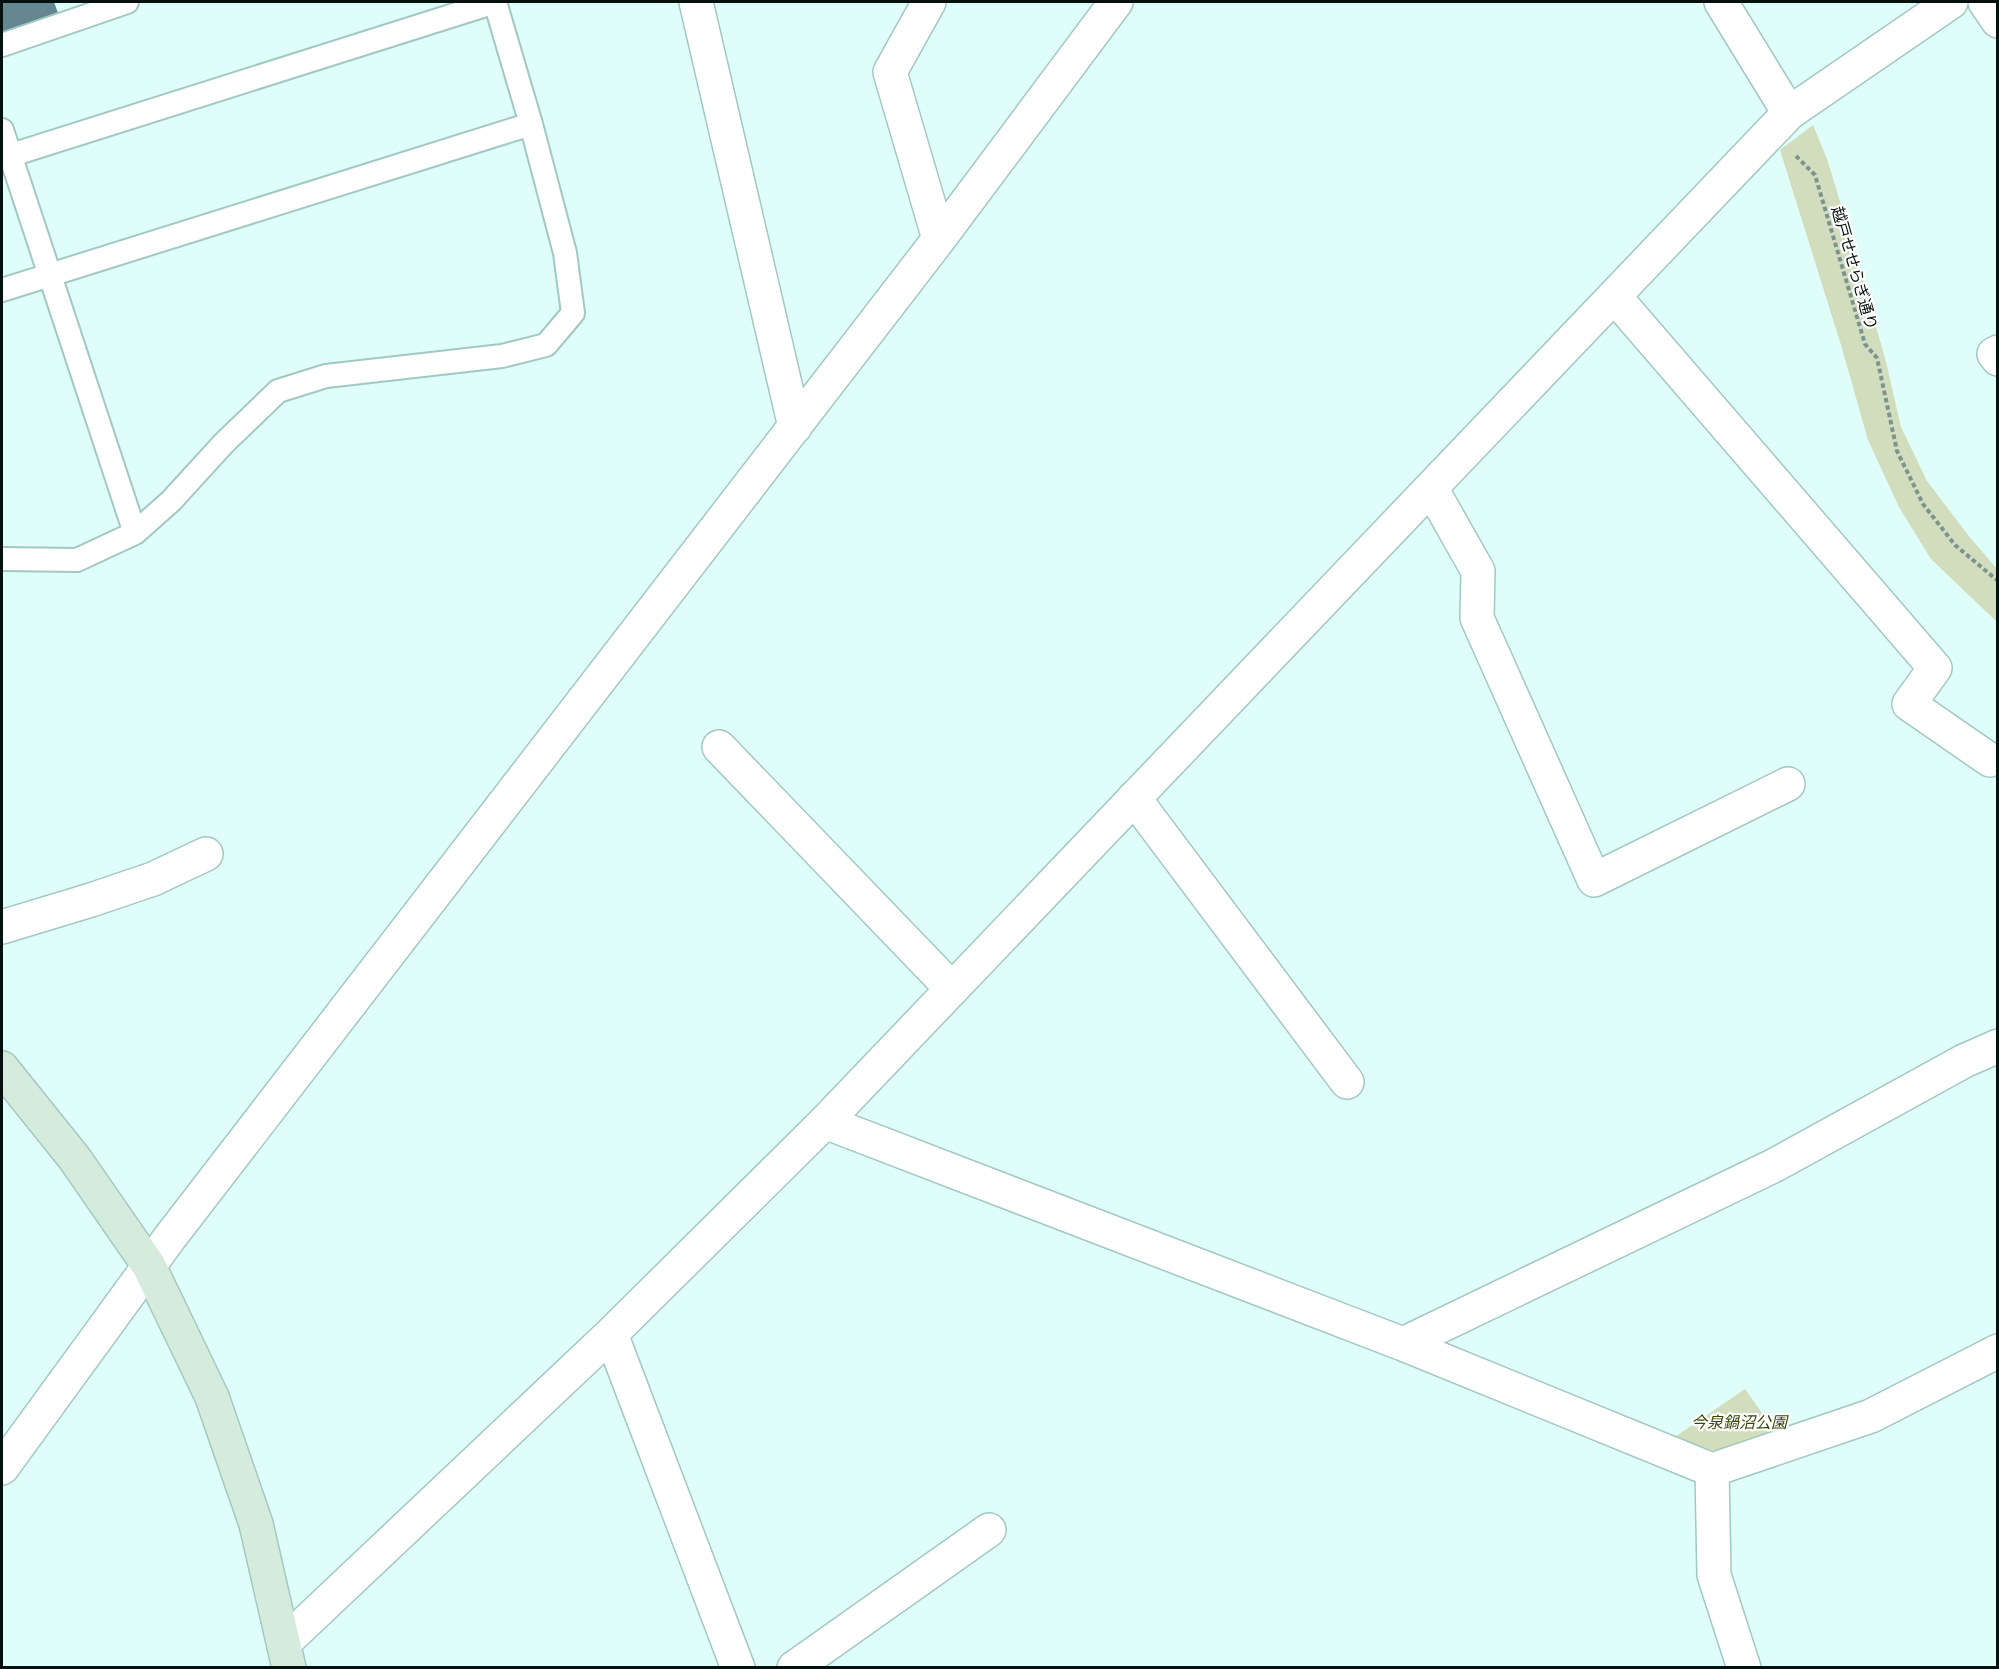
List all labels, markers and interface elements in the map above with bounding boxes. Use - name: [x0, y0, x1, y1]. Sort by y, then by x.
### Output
- street label: 越戸せせらぎ通り: [1827, 203, 1883, 333]
- park label: 今泉鍋沼公園: [1691, 1411, 1789, 1433]

